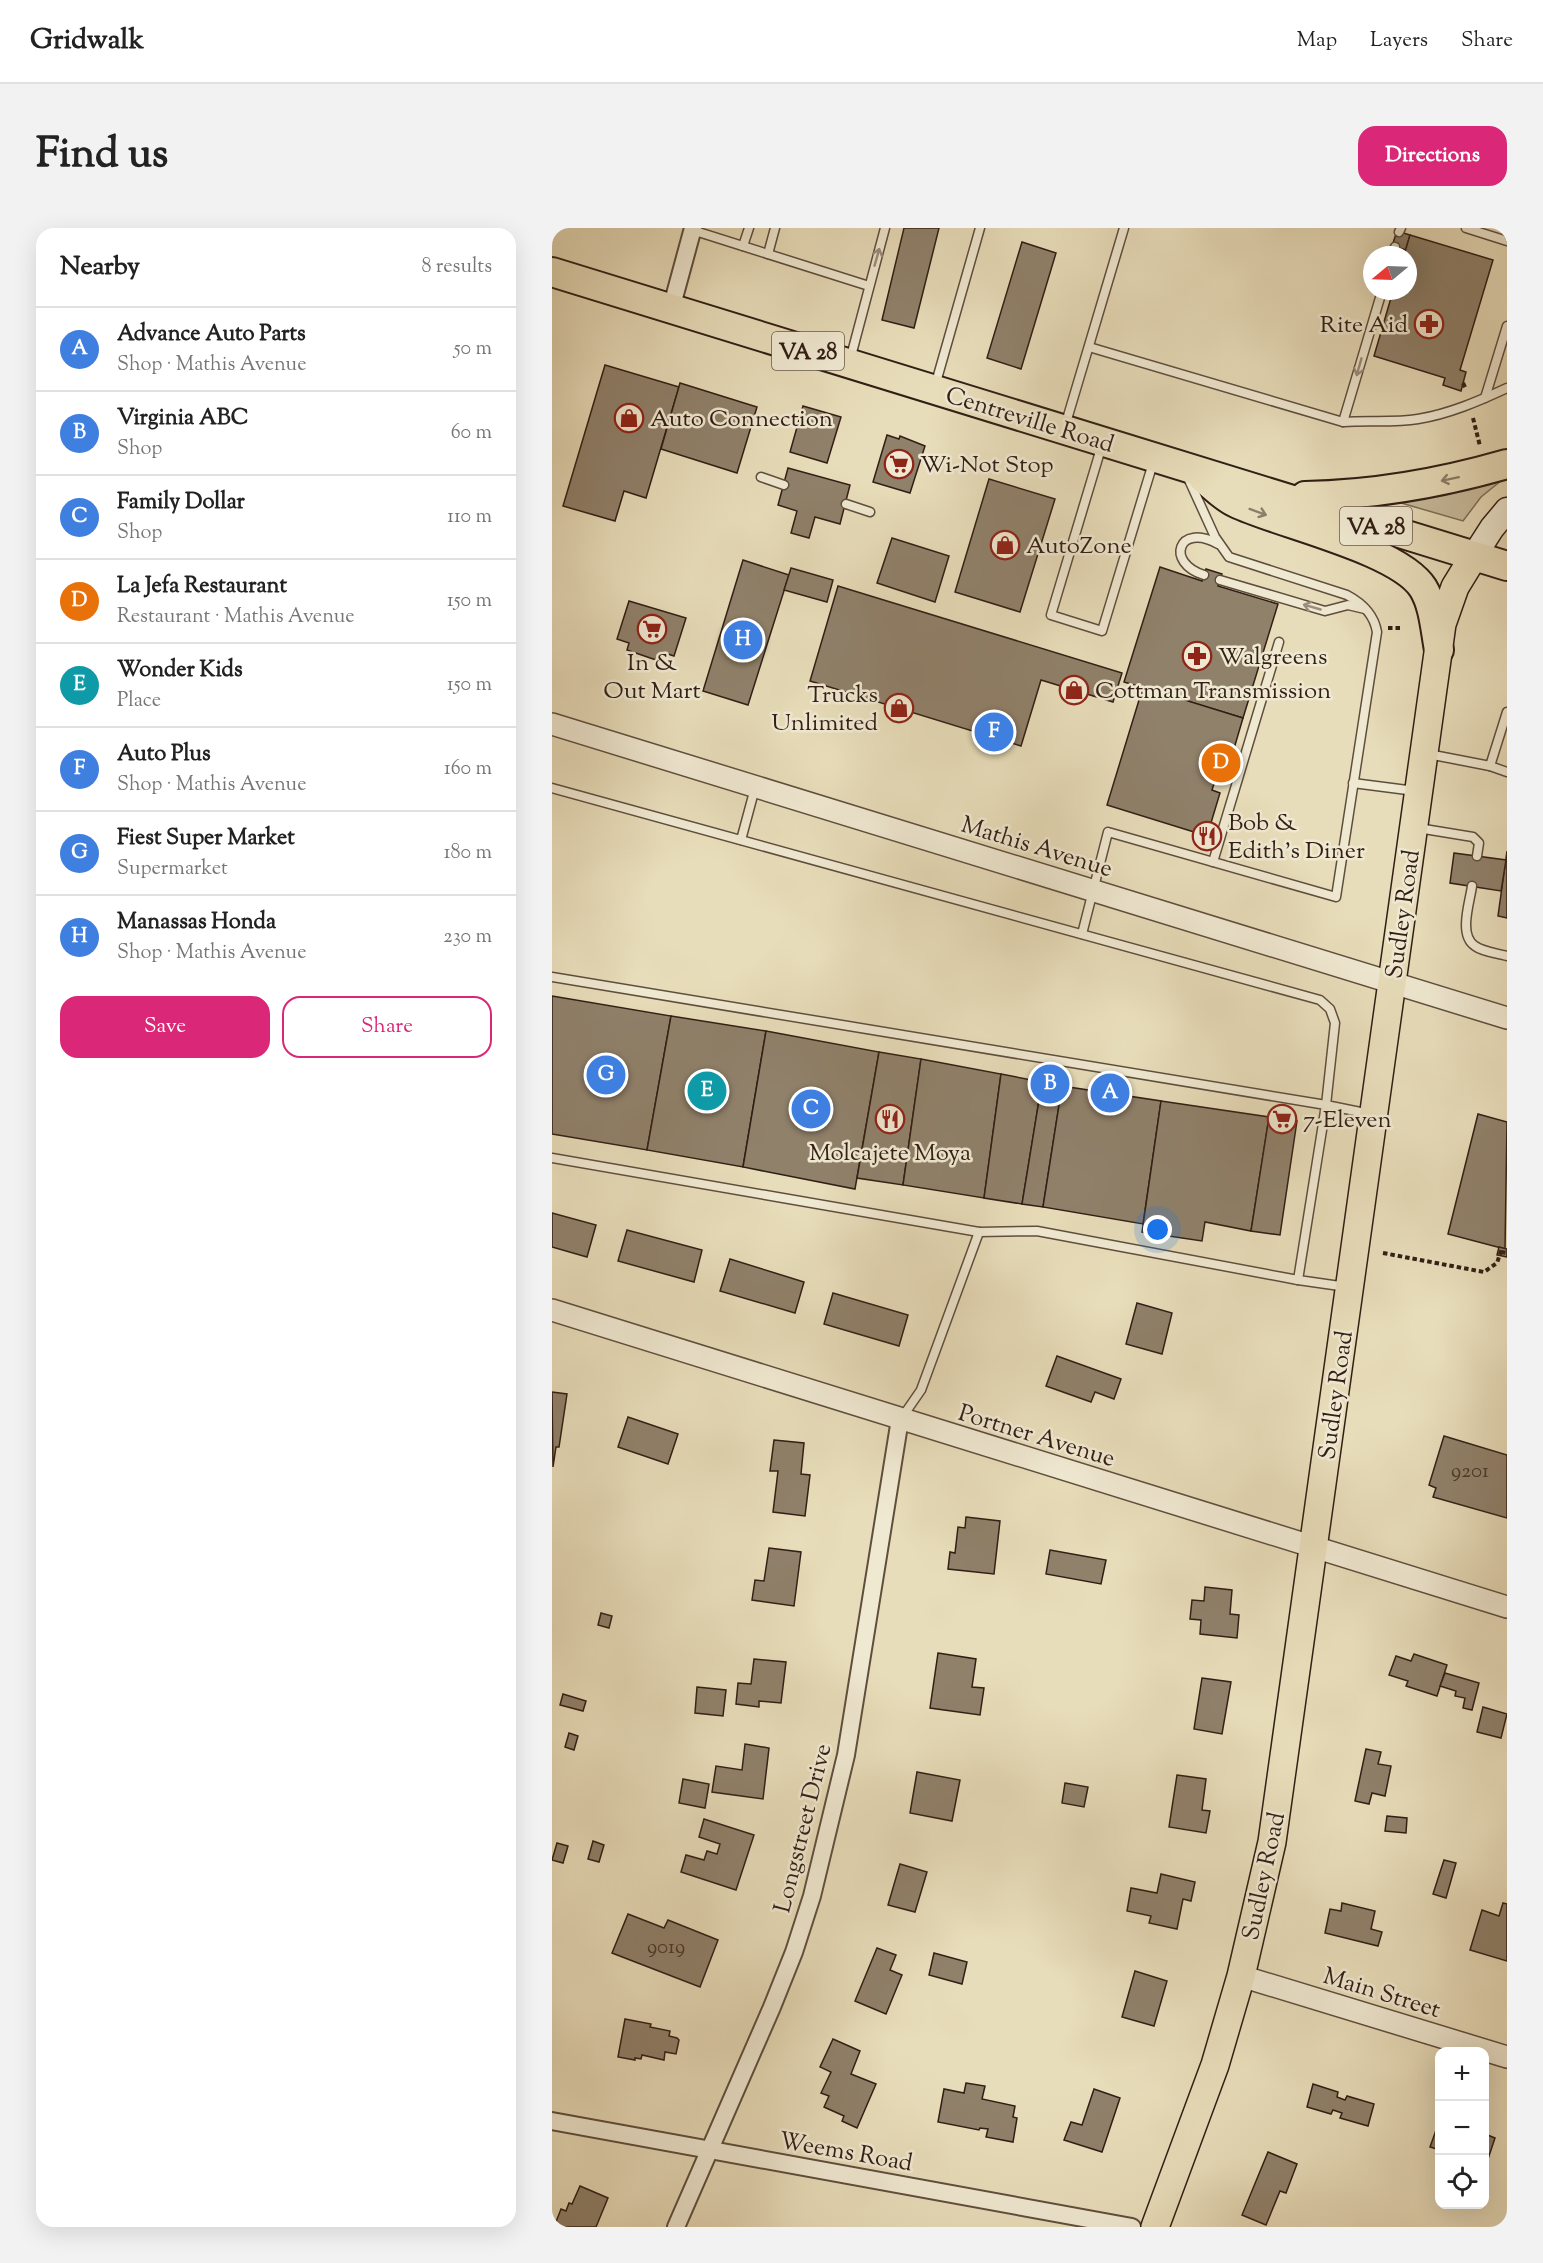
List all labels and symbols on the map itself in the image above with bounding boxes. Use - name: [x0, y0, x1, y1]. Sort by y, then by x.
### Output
- north arrow: [1363, 246, 1417, 300]
- one-way arrow: [872, 248, 883, 267]
- pharmacy icon: Rite Aid: [1413, 308, 1445, 340]
- place label: Rite Aid: [1320, 309, 1408, 343]
- road number: VA 28: [772, 332, 844, 370]
- one-way arrow: [1353, 357, 1364, 376]
- street label: Centreville Road: [941, 379, 1118, 463]
- shop icon: Auto Connection: [613, 402, 645, 434]
- place label: Auto Connection: [650, 403, 833, 437]
- supermarket icon: Wi-Not Stop: [883, 448, 915, 480]
- place label: Wi-Not Stop: [920, 449, 1054, 483]
- one-way arrow: [1441, 474, 1461, 485]
- one-way arrow: [1248, 507, 1267, 518]
- road number: VA 28: [1340, 507, 1412, 545]
- shop icon: AutoZone: [989, 529, 1021, 561]
- place label: AutoZone: [1026, 530, 1132, 564]
- one-way arrow: [1303, 601, 1322, 612]
- supermarket icon: In & Out Mart: [636, 613, 668, 645]
- pin: H: [724, 618, 762, 662]
- pharmacy icon: Walgreens: [1181, 640, 1213, 672]
- place label: Walgreens: [1218, 641, 1327, 675]
- place label: In & Out Mart: [603, 647, 701, 709]
- shop icon: Cottman Transmission: [1058, 674, 1090, 706]
- place label: Cottman Transmission: [1095, 675, 1331, 709]
- place label: Trucks Unlimited: [771, 679, 878, 741]
- shop icon: Trucks Unlimited: [883, 692, 915, 724]
- pin: F: [974, 710, 1014, 754]
- pin: D: [1202, 740, 1240, 786]
- place label: Bob & Edith's Diner: [1228, 807, 1365, 869]
- street label: Mathis Avenue: [957, 809, 1116, 887]
- restaurant icon: Bob & Edith's Diner: [1191, 820, 1223, 852]
- street label: Sudley Road: [1378, 847, 1430, 981]
- pin: G: [586, 1052, 626, 1098]
- pin: B: [1030, 1062, 1070, 1106]
- pin: E: [688, 1068, 726, 1114]
- pin: A: [1090, 1070, 1130, 1116]
- pin: C: [792, 1086, 830, 1132]
- restaurant icon: Molcajete Moya: [874, 1103, 906, 1135]
- supermarket icon: 7-Eleven: [1266, 1103, 1298, 1135]
- place label: 7-Eleven: [1303, 1104, 1392, 1138]
- place label: Molcajete Moya: [809, 1137, 971, 1171]
- your location: [1143, 1215, 1172, 1244]
- street label: Sudley Road: [1311, 1328, 1363, 1462]
- street label: Portner Avenue: [954, 1397, 1119, 1477]
- house number: 9201: [1451, 1457, 1489, 1487]
- street label: Longstreet Drive: [766, 1740, 841, 1917]
- street label: Sudley Road: [1235, 1809, 1295, 1944]
- house number: 9019: [647, 1933, 685, 1963]
- street label: Main Street: [1318, 1960, 1444, 2028]
- street label: Weems Road: [776, 2125, 916, 2182]

